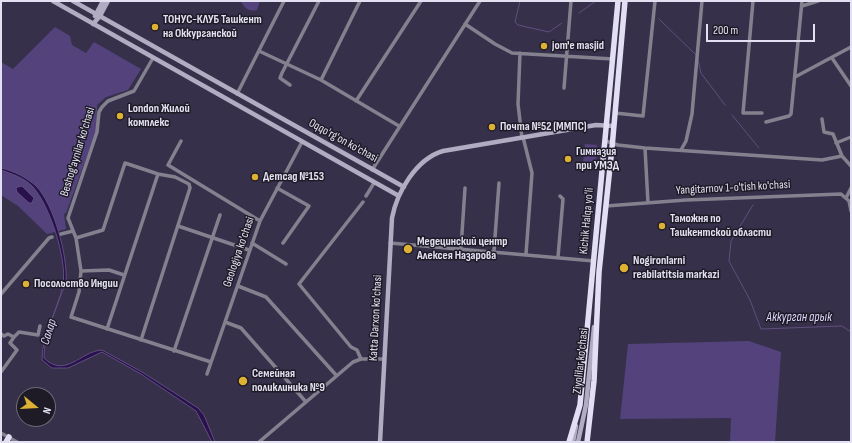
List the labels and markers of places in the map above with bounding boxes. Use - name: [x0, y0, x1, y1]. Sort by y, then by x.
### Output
- place label: ТОНУС-КЛУБ Ташкент на Оккурганской: [163, 13, 262, 41]
- marker: ТОНУС-КЛУБ Ташкент на Оккурганской: [150, 22, 160, 32]
- place label: jom'e masjid: [552, 39, 604, 53]
- marker: jom'e masjid: [539, 41, 549, 51]
- place label: London Жилой комплекс: [128, 102, 190, 130]
- marker: London Жилой комплекс: [115, 111, 125, 121]
- place label: Почта №52 (ММПС): [500, 120, 587, 134]
- marker: Почта №52 (ММПС): [487, 122, 497, 132]
- place label: Гимназия при УМЭД: [576, 145, 619, 173]
- marker: Гимназия при УМЭД: [563, 154, 573, 164]
- place label: Детсад №153: [263, 170, 324, 184]
- marker: Детсад №153: [250, 172, 260, 182]
- place label: Таможня по Ташкентской области: [670, 212, 771, 240]
- marker: Таможня по Ташкентской области: [657, 221, 667, 231]
- place label: Медецинский центр Алексея Назарова: [417, 235, 507, 263]
- marker: Медецинский центр Алексея Назарова: [402, 243, 414, 255]
- place label: Nogironlarni reabilatitsia markazi: [633, 254, 719, 282]
- marker: Nogironlarni reabilatitsia markazi: [618, 262, 630, 274]
- place label: Посольство Индии: [34, 277, 118, 291]
- marker: Посольство Индии: [21, 279, 31, 289]
- place label: Семейная поликлиника №9: [252, 367, 325, 395]
- marker: Семейная поликлиника №9: [237, 375, 249, 387]

